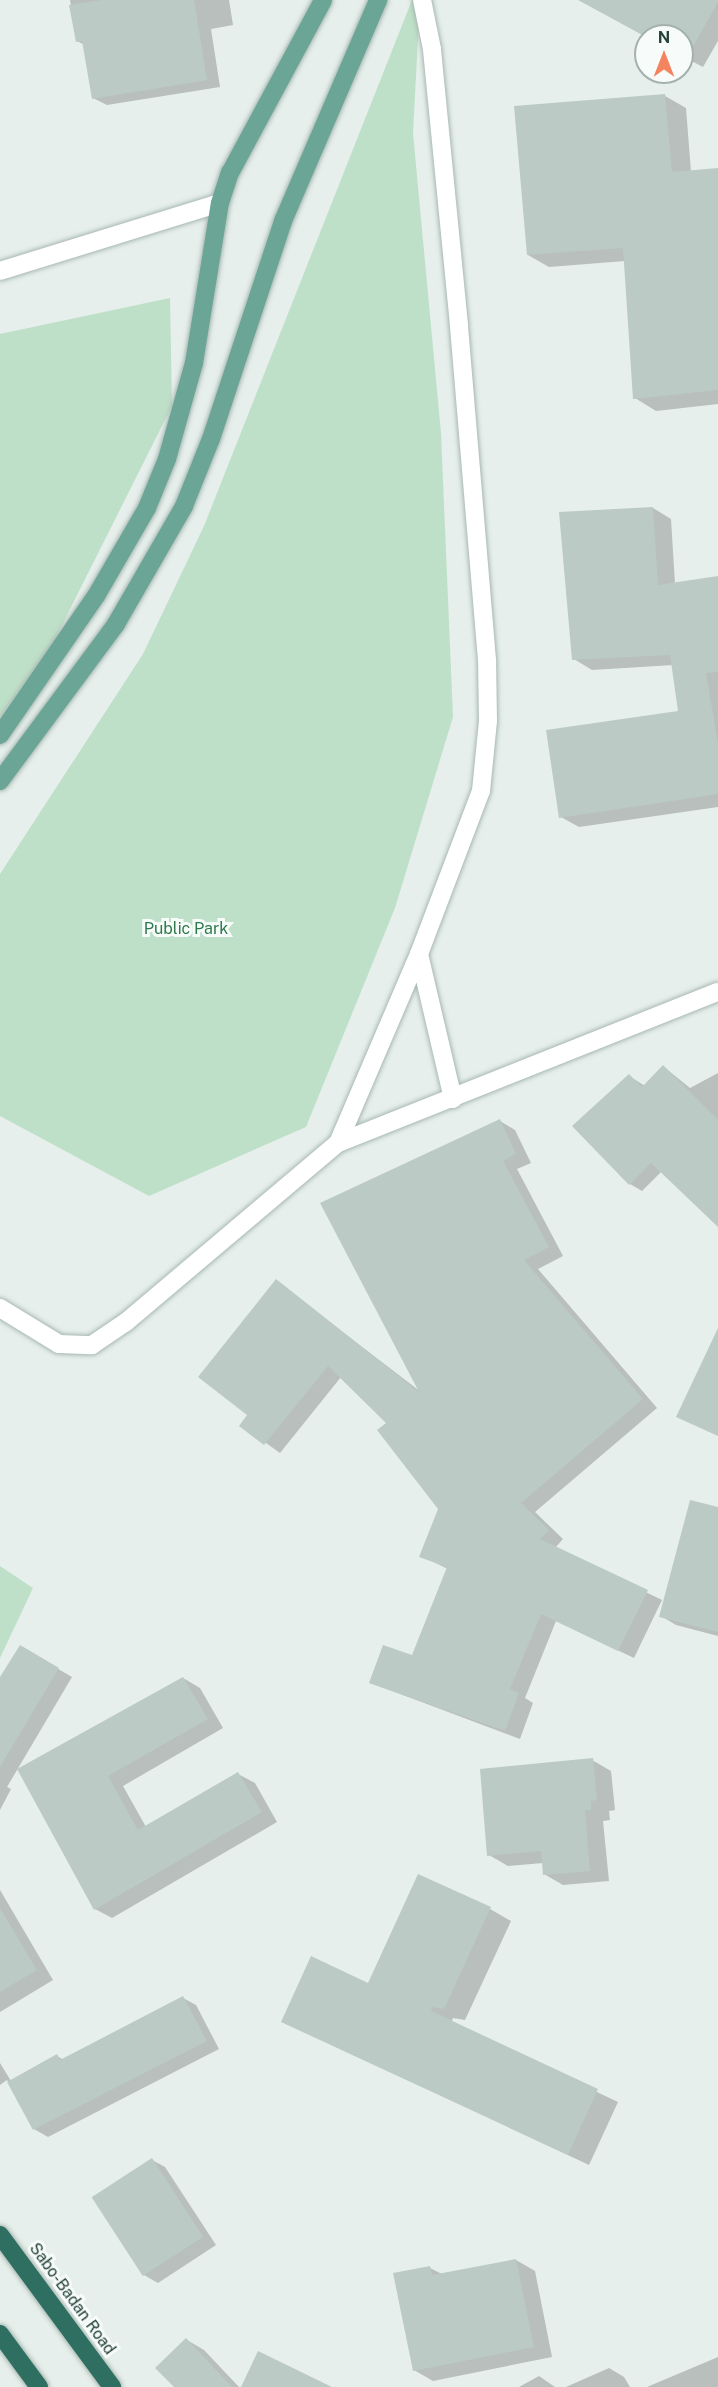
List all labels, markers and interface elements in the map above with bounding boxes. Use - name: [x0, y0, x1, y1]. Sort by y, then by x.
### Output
- north arrow: [634, 24, 694, 84]
- text: N: [658, 28, 670, 47]
- park label: Public Park: [144, 919, 228, 939]
- street label: Sabo-Badan Road: [25, 2239, 119, 2359]

